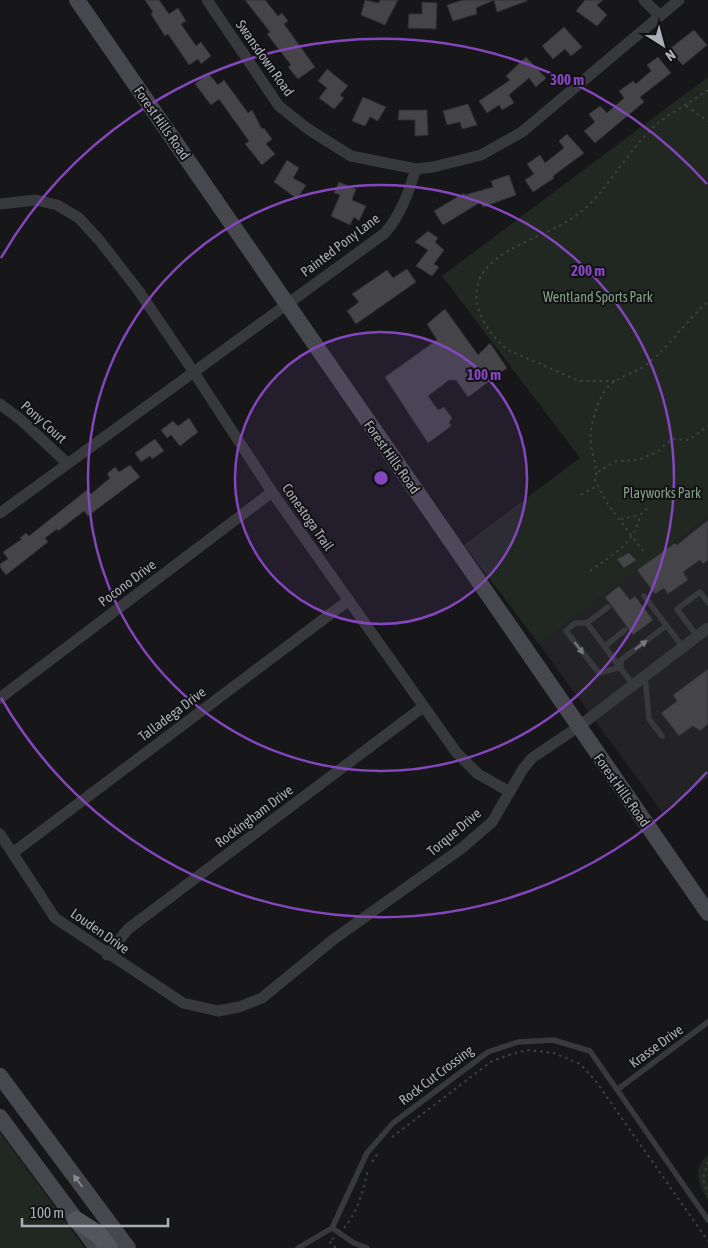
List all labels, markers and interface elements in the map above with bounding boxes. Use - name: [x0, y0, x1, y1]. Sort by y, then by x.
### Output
- street label: Swansdown Road: [233, 17, 297, 99]
- north arrow: [638, 20, 688, 70]
- text: N: [663, 47, 679, 64]
- text: 300 m: [550, 71, 584, 88]
- street label: Forest Hills Road: [131, 83, 193, 163]
- street label: Painted Pony Lane: [297, 210, 383, 280]
- text: 200 m: [571, 262, 605, 279]
- park label: Wentland Sports Park: [543, 289, 653, 305]
- text: 100 m: [467, 366, 501, 383]
- street label: Pony Court: [18, 398, 70, 446]
- street label: Forest Hills Road: [361, 417, 423, 497]
- centre of rings: [372, 469, 390, 487]
- street label: Conestoga Trail: [279, 480, 337, 554]
- park label: Playworks Park: [623, 485, 701, 501]
- street label: Pocono Drive: [95, 556, 159, 610]
- one-way arrow: [634, 640, 648, 650]
- one-way arrow: [574, 641, 584, 655]
- street label: Talladega Drive: [135, 684, 209, 744]
- street label: Forest Hills Road: [591, 750, 653, 830]
- street label: Rockingham Drive: [212, 782, 296, 850]
- street label: Torque Drive: [424, 805, 484, 859]
- street label: Louden Drive: [68, 905, 132, 957]
- street label: Krasse Drive: [626, 1021, 686, 1071]
- street label: Rock Cut Crossing: [396, 1042, 476, 1108]
- one-way arrow: [73, 1174, 83, 1188]
- scale bar: [22, 1196, 169, 1228]
- text: 100 m: [30, 1204, 64, 1221]

